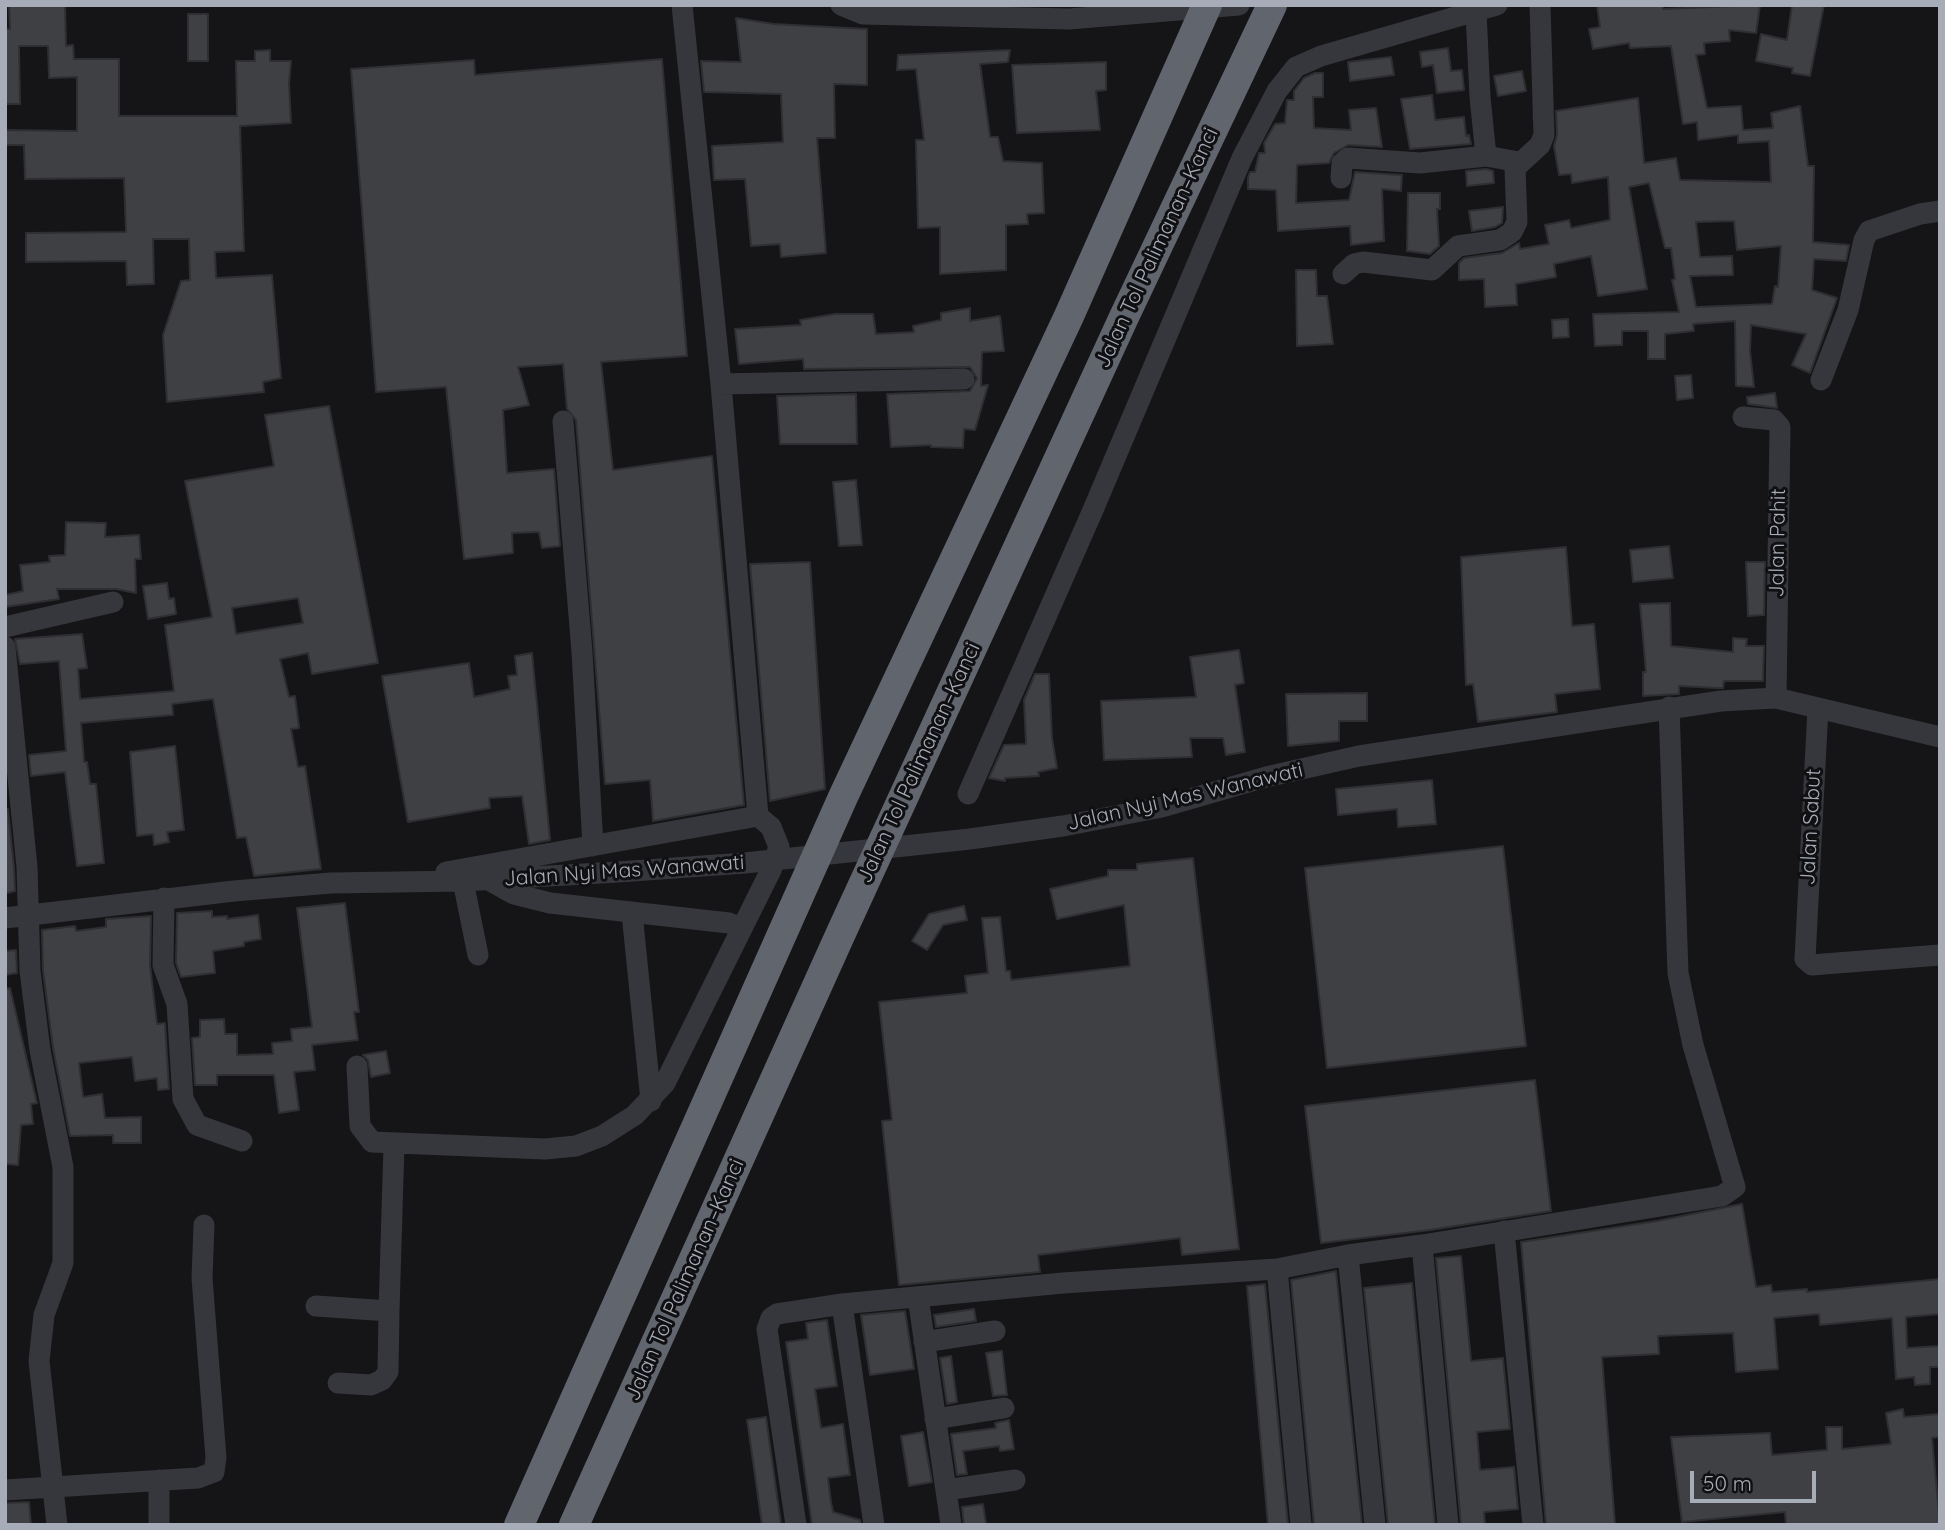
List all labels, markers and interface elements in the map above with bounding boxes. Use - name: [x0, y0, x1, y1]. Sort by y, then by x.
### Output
- street label: Jalan Tol Palimanan–Kanci: [1090, 124, 1224, 372]
- street label: Jalan Pahit: [1764, 488, 1792, 598]
- street label: Jalan Tol Palimanan–Kanci: [852, 639, 986, 887]
- street label: Jalan Nyi Mas Wanawati: [1065, 758, 1305, 836]
- street label: Jalan Sabut: [1795, 768, 1827, 886]
- street label: Jalan Nyi Mas Wanawati: [503, 850, 745, 892]
- street label: Jalan Tol Palimanan–Kanci: [620, 1155, 750, 1405]
- scale bar: [1693, 1456, 1819, 1500]
- text: 50 m: [1703, 1470, 1752, 1496]

